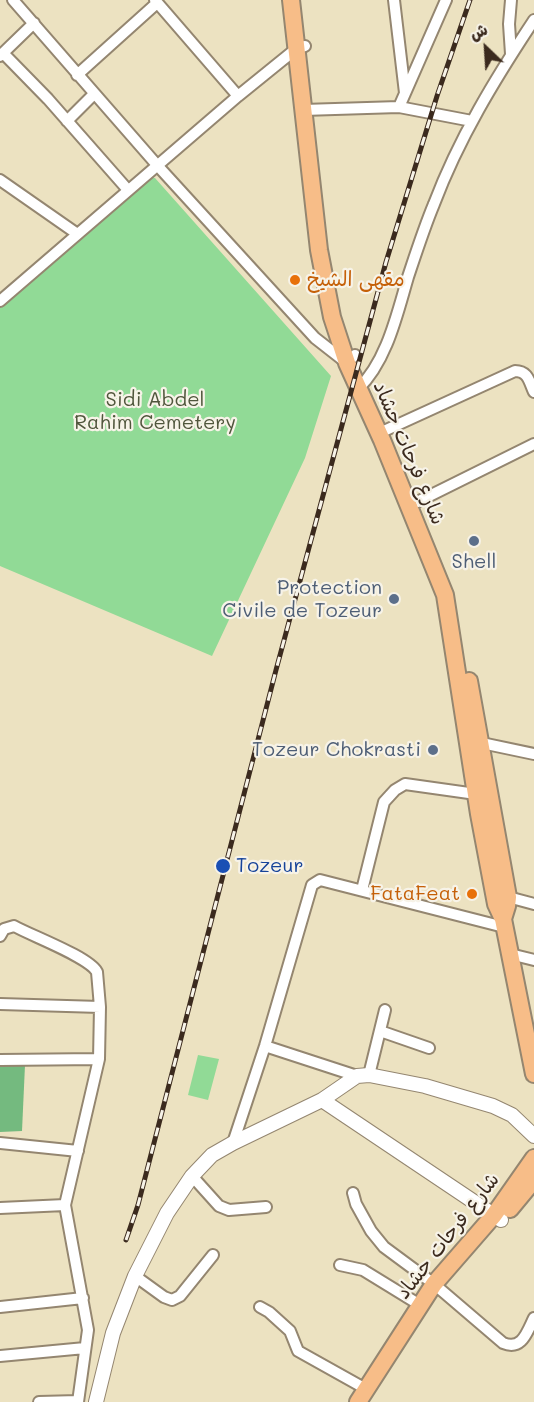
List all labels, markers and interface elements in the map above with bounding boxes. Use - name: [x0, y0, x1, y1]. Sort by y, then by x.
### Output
- north arrow: [456, 18, 516, 78]
- text: ش: [466, 18, 491, 44]
- place label: مقهى الشيخ: [307, 268, 405, 292]
- marker: مقهى الشيخ: [288, 273, 302, 287]
- street label: شارع فرحات حشاد: [368, 378, 450, 528]
- park label: Sidi Abdel Rahim Cemetery: [74, 388, 236, 435]
- marker: Shell: [467, 534, 481, 548]
- place label: Shell: [452, 550, 496, 574]
- place label: Protection Civile de Tozeur: [222, 576, 382, 623]
- marker: Protection Civile de Tozeur: [387, 592, 401, 606]
- place label: Tozeur Chokrasti: [252, 738, 421, 762]
- marker: Tozeur Chokrasti: [426, 743, 440, 757]
- place label: Tozeur: [236, 854, 303, 878]
- marker: Tozeur: [214, 857, 232, 875]
- place label: FataFeat: [370, 882, 460, 906]
- marker: FataFeat: [465, 887, 479, 901]
- street label: شارع فرحات حشاد: [391, 1168, 505, 1304]

